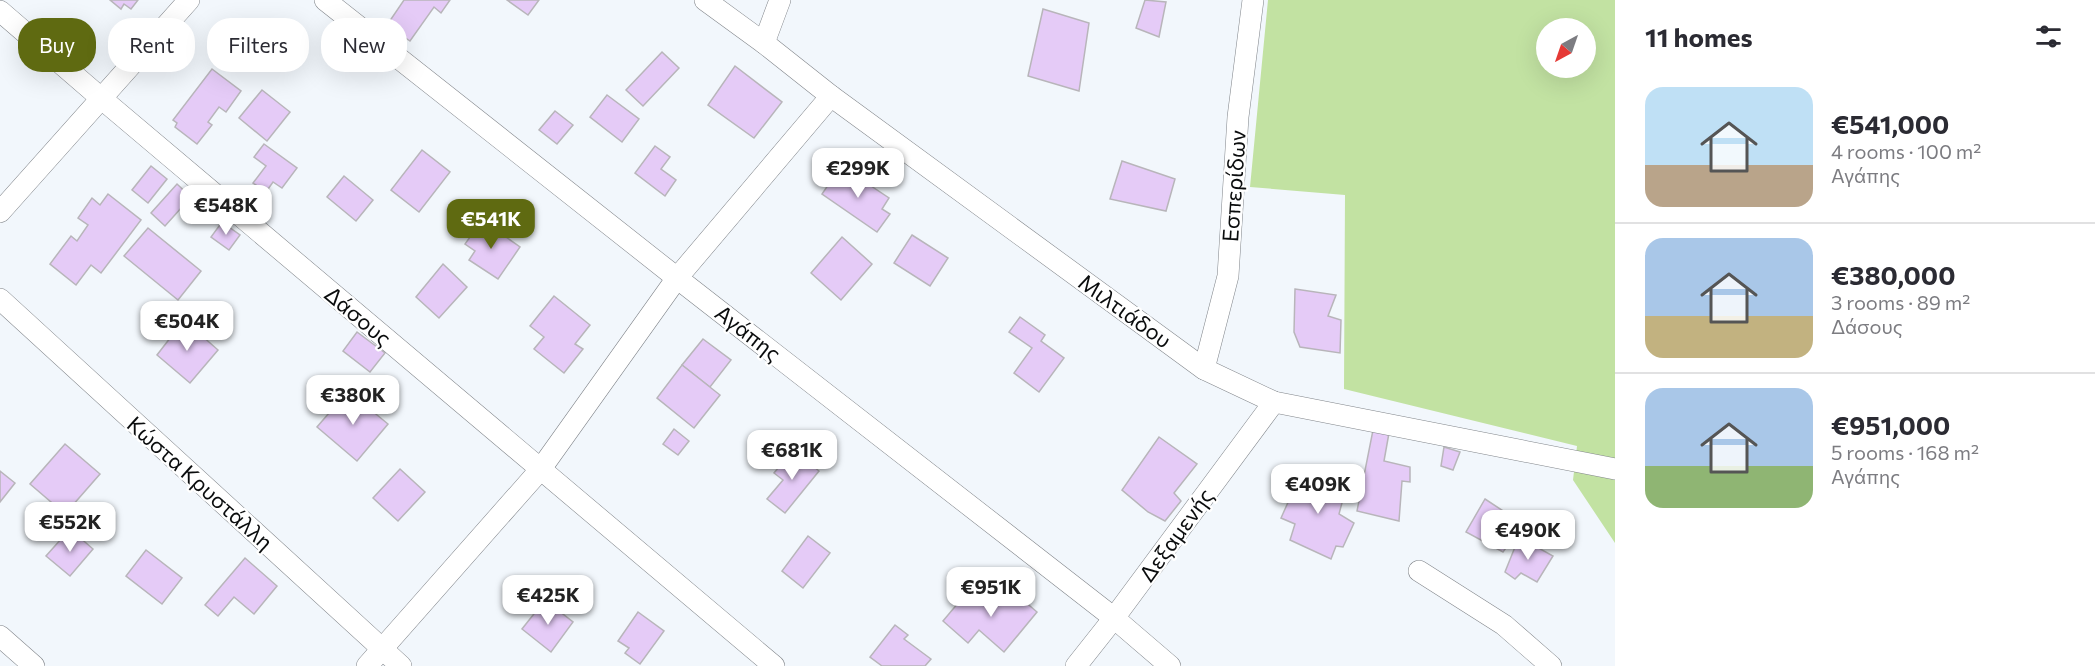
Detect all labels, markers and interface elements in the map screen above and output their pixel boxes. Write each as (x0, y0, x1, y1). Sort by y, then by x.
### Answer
chip: Buy (18, 18, 96, 72)
chip: Rent (108, 18, 195, 72)
chip: Filters (207, 18, 309, 72)
chip: New (321, 18, 407, 72)
north arrow (1536, 18, 1596, 78)
map controls (1536, 18, 1596, 78)
icon: filters (2032, 20, 2065, 53)
text: 11 homes (1645, 21, 1753, 52)
text: €541,000 (1831, 108, 1949, 139)
icon: home (1693, 111, 1765, 183)
street label: Εσπερίδων (1216, 129, 1251, 243)
text: 4 rooms · 100 m² (1831, 139, 1981, 163)
pin: €299K (816, 148, 900, 199)
text: €299K (826, 155, 890, 179)
text: Αγάπης (1831, 163, 1900, 187)
pin: €548K (184, 185, 268, 236)
text: €548K (194, 192, 258, 216)
pin: €541K (449, 199, 533, 250)
text: €541K (461, 206, 521, 230)
text: €380,000 (1831, 259, 1955, 290)
icon: home (1693, 262, 1765, 334)
street label: Μιλτιάδου (1074, 268, 1177, 353)
street label: Δάσους (319, 280, 397, 351)
text: 3 rooms · 89 m² (1831, 290, 1970, 314)
street label: Αγάπης (710, 299, 787, 367)
pin: €504K (145, 301, 229, 352)
text: €504K (154, 308, 220, 332)
text: Δάσους (1831, 314, 1903, 338)
pin: €380K (311, 375, 395, 426)
text: €380K (320, 382, 386, 406)
text: €951,000 (1831, 409, 1950, 440)
street label: Κώστα Κρυστάλλη (122, 410, 279, 555)
icon: home (1693, 412, 1765, 484)
pin: €681K (750, 430, 834, 481)
text: €681K (761, 437, 823, 461)
text: 5 rooms · 168 m² (1831, 440, 1979, 464)
pin: €409K (1276, 464, 1360, 515)
text: Αγάπης (1831, 464, 1900, 488)
text: €409K (1285, 471, 1351, 495)
street label: Δεξαμενής (1133, 483, 1218, 587)
pin: €552K (28, 502, 112, 553)
text: €552K (39, 509, 101, 533)
pin: €490K (1486, 510, 1570, 561)
text: €490K (1495, 517, 1561, 541)
pin: €951K (949, 567, 1033, 618)
text: €951K (960, 574, 1022, 598)
pin: €425K (506, 575, 590, 626)
text: €425K (516, 582, 580, 606)

